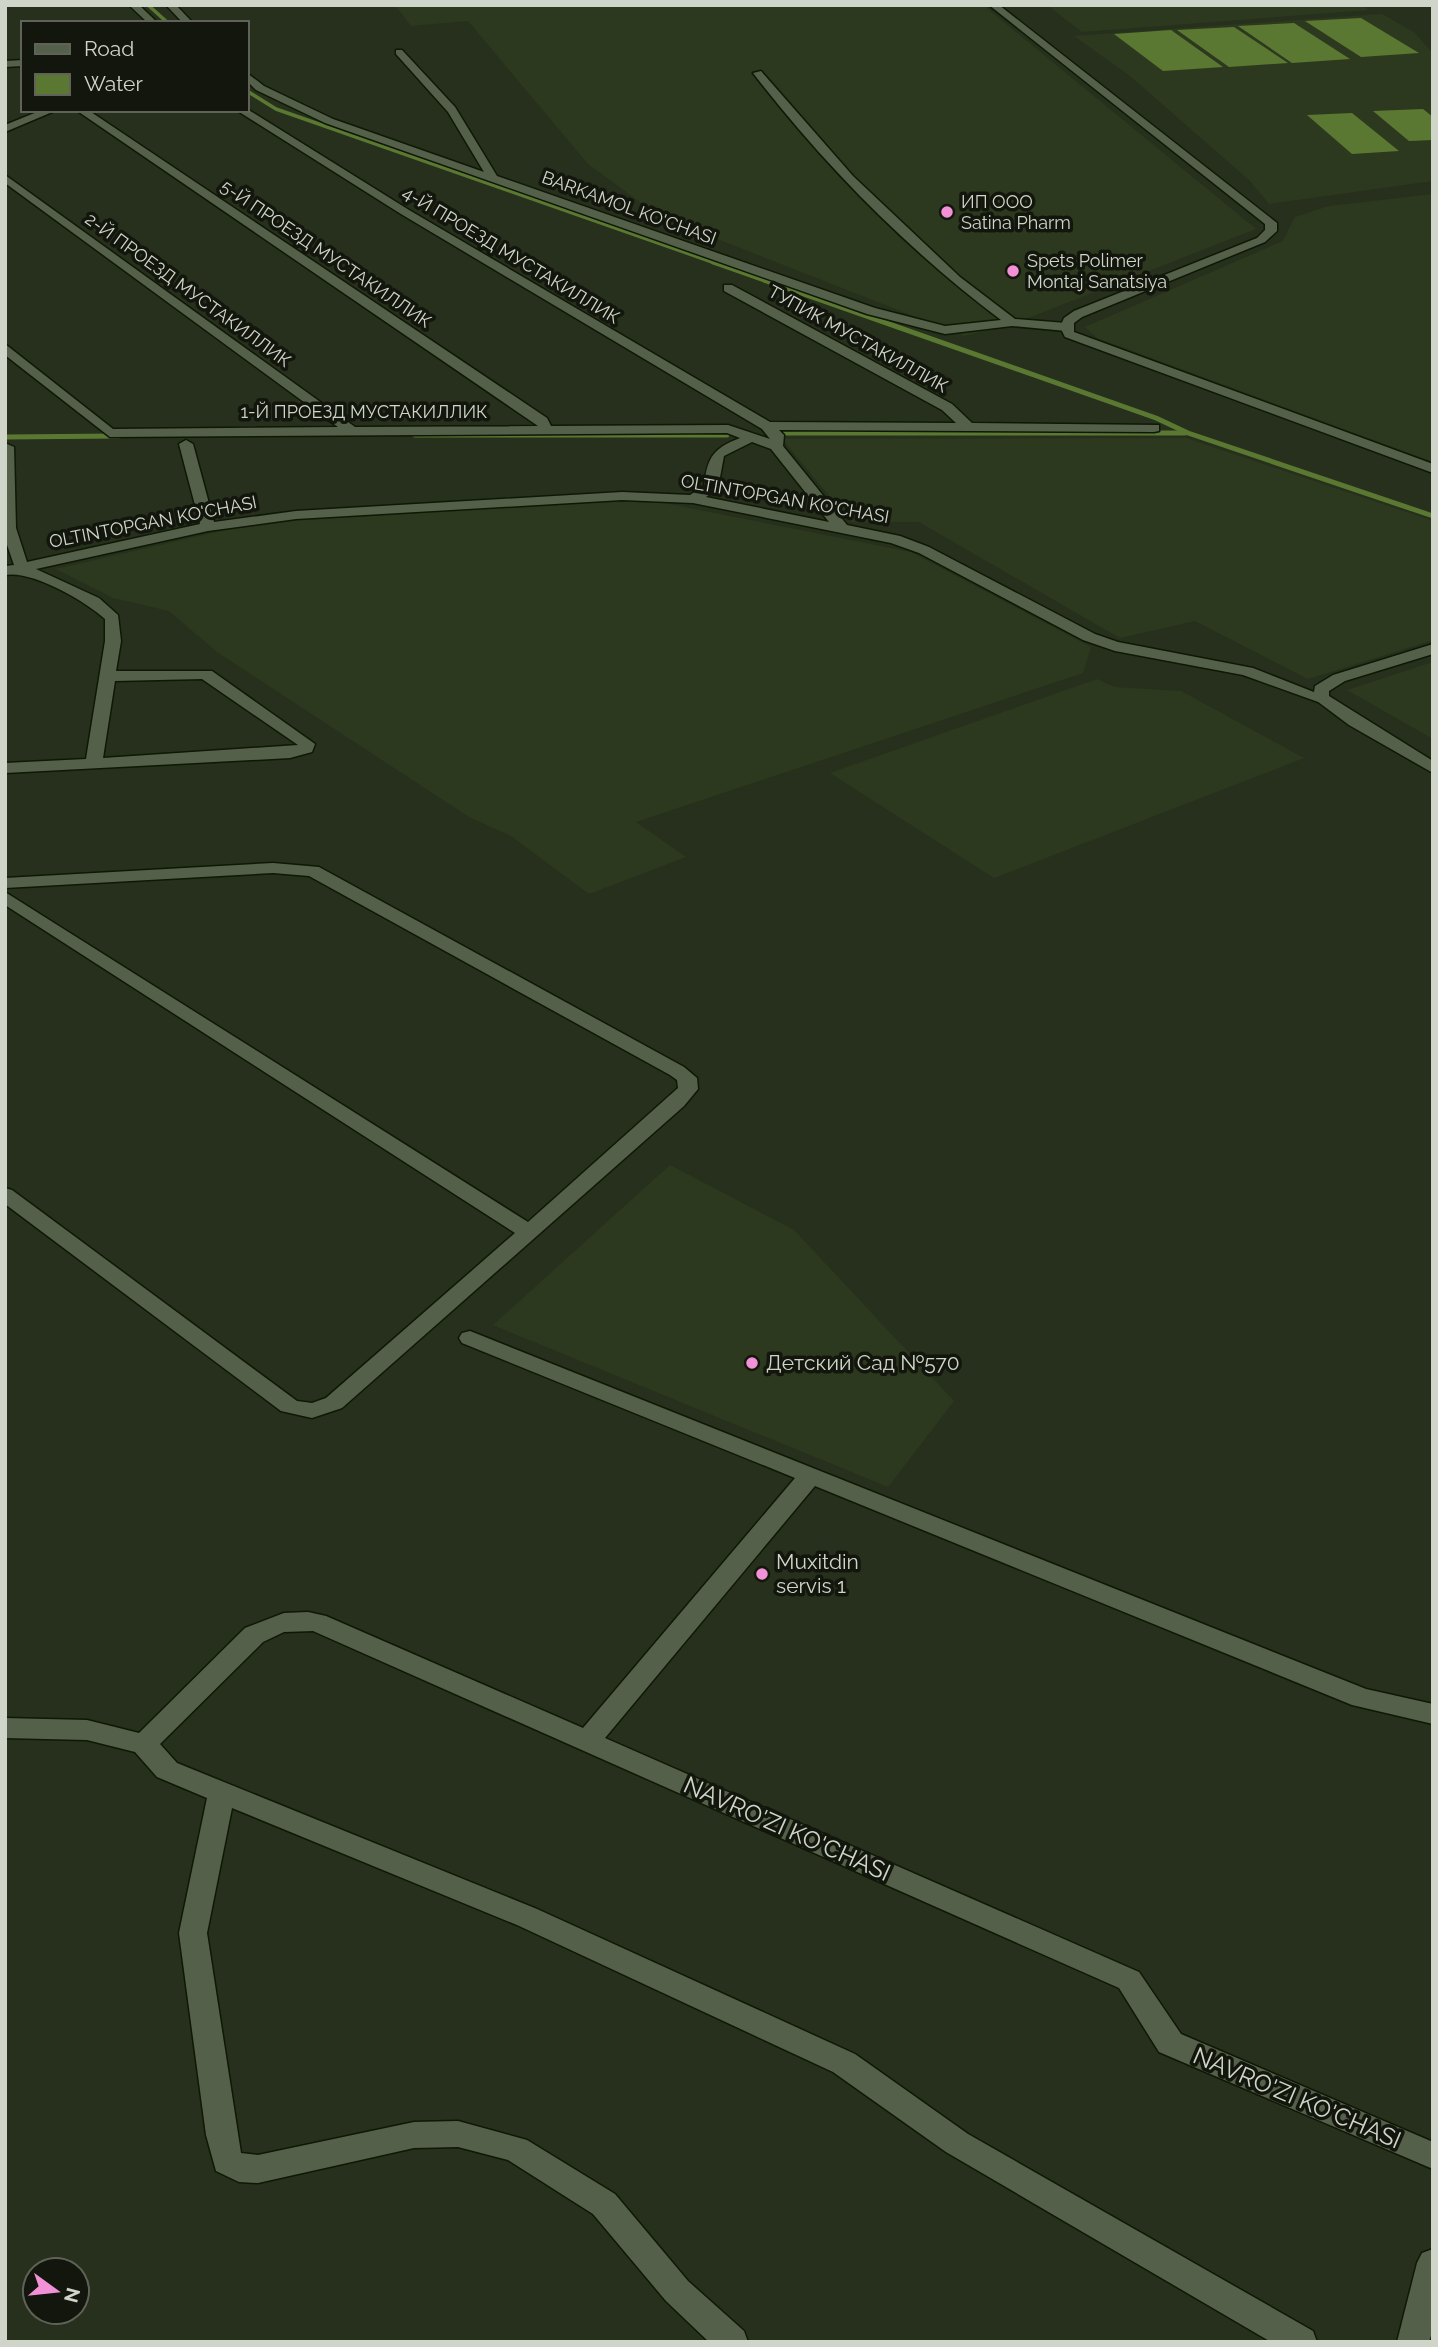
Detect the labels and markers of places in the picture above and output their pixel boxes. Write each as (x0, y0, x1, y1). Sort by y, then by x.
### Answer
place label: ИП ООО Satina Pharm (961, 191, 1071, 233)
marker: ИП ООО Satina Pharm (939, 204, 955, 220)
place label: Spets Polimer Montaj Sanatsiya (1027, 250, 1167, 292)
marker: Spets Polimer Montaj Sanatsiya (1005, 263, 1021, 279)
place label: Детский Сад №570 (766, 1350, 960, 1375)
marker: Детский Сад №570 (744, 1355, 760, 1371)
place label: Muxitdin servis 1 (776, 1549, 859, 1598)
marker: Muxitdin servis 1 (754, 1566, 770, 1582)

